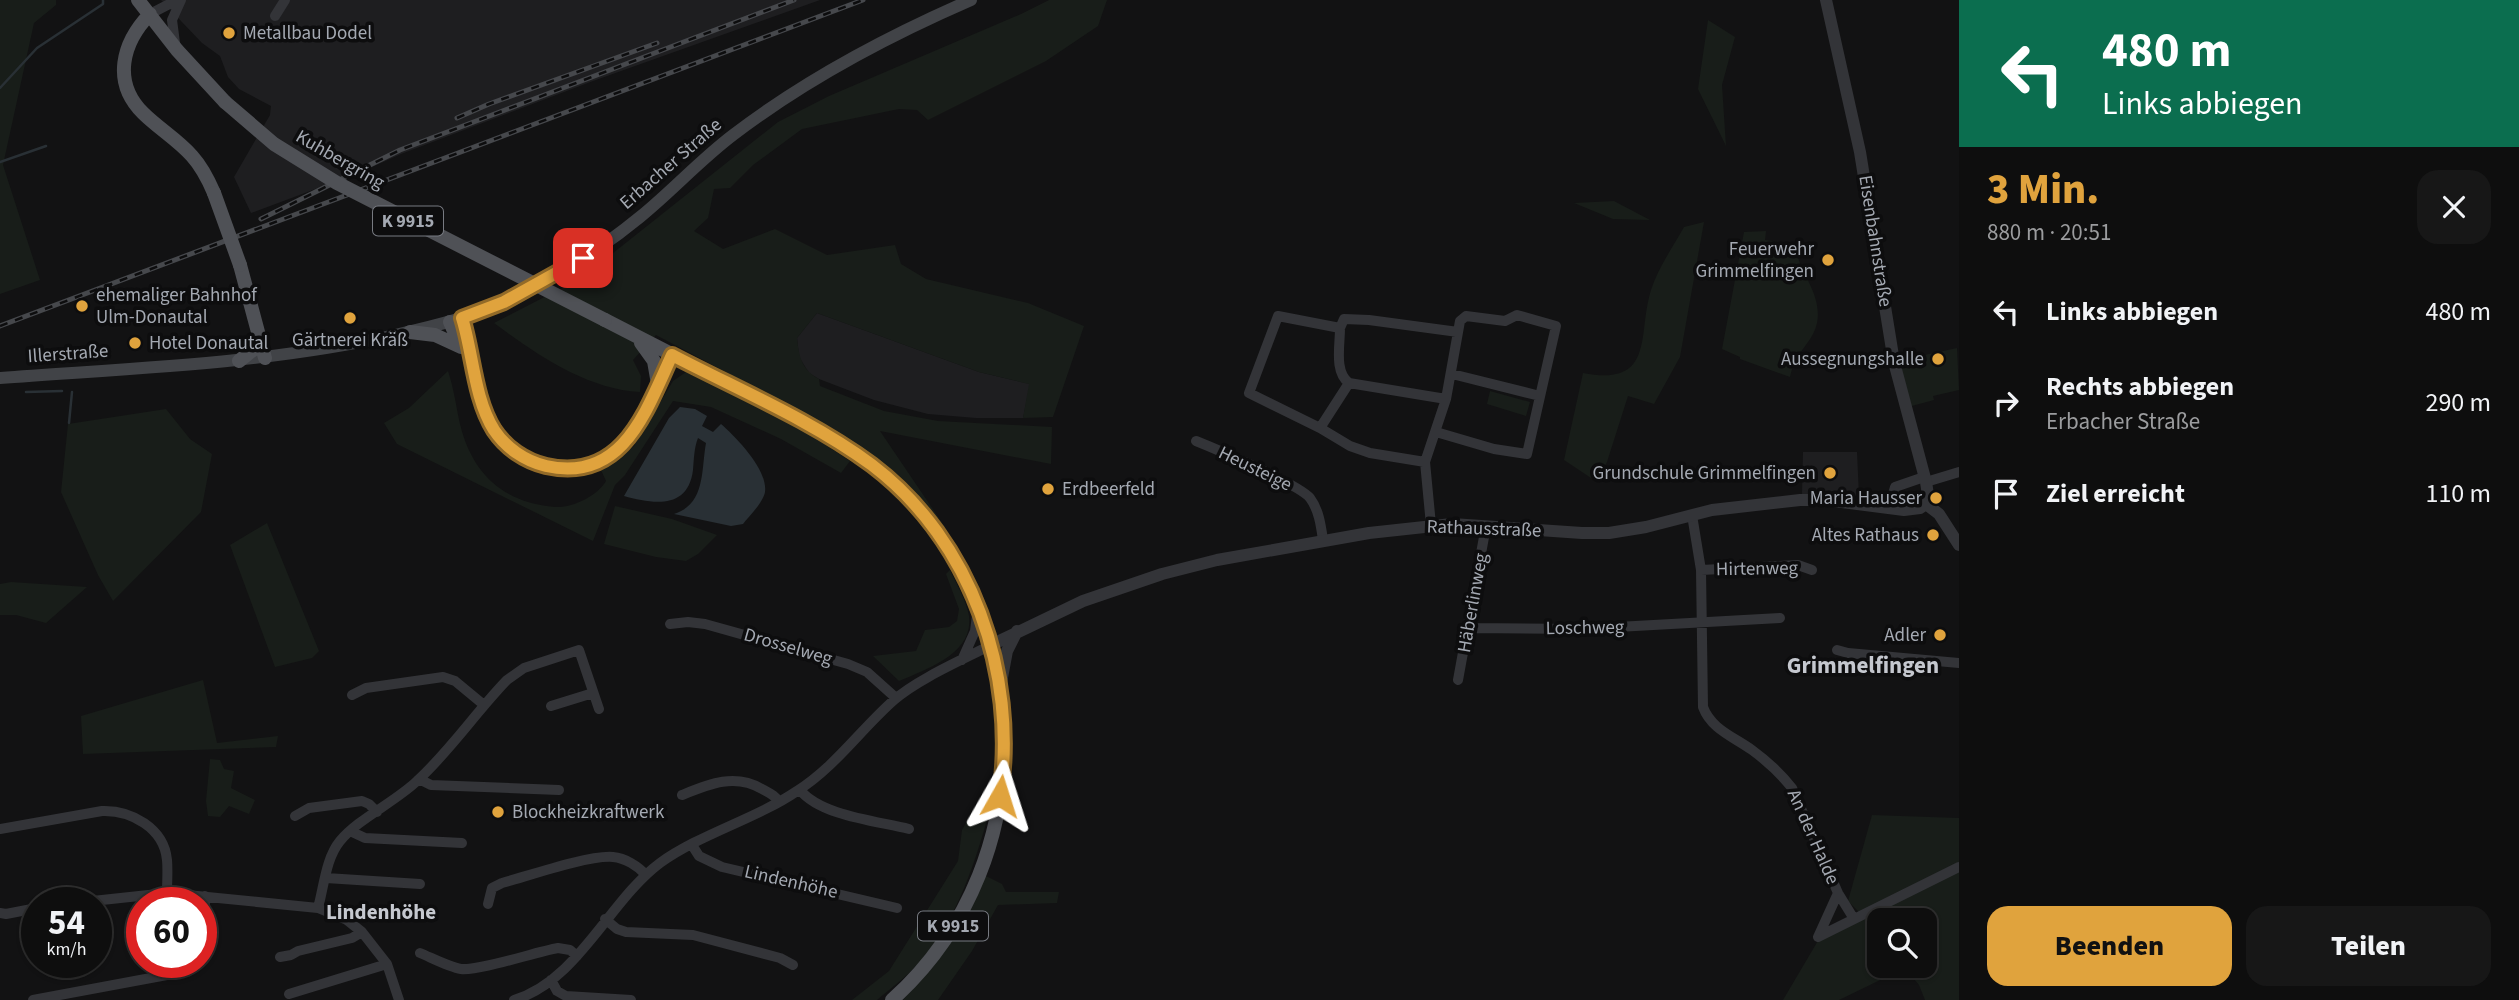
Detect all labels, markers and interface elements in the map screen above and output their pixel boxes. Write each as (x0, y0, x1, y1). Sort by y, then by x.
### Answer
text: 480 m (2102, 16, 2231, 86)
place label: Metallbau Dodel (243, 20, 372, 47)
marker: Metallbau Dodel (221, 25, 237, 41)
icon: left (1987, 28, 2078, 119)
text: Links abbiegen (2102, 81, 2303, 127)
street label: Erbacher Straße (614, 112, 728, 216)
street label: Kuhbergring (291, 124, 390, 197)
text: 3 Min. (1987, 160, 2099, 220)
button: close (2417, 170, 2491, 244)
street label: Eisenbahnstraße (1851, 173, 1899, 309)
road number: K 9915 (373, 206, 443, 236)
text: 880 m · 20:51 (1987, 216, 2111, 249)
pin (553, 228, 613, 288)
place label: Feuerwehr Grimmelfingen (1695, 236, 1814, 285)
icon: arrive (564, 239, 602, 277)
marker: Feuerwehr Grimmelfingen (1820, 252, 1836, 268)
place label: ehemaliger Bahnhof Ulm-Donautal (96, 282, 258, 331)
icon: left (1987, 293, 2025, 331)
text: Links abbiegen (2046, 293, 2218, 330)
text: 480 m (2425, 293, 2491, 330)
marker: ehemaliger Bahnhof Ulm-Donautal (74, 298, 90, 314)
marker: Gärtnerei Kräß (342, 310, 358, 326)
place label: Gärtnerei Kräß (292, 327, 408, 354)
place label: Hotel Donautal (149, 330, 268, 357)
marker: Hotel Donautal (127, 335, 143, 351)
street label: Illerstraße (27, 338, 109, 370)
place label: Aussegnungshalle (1781, 346, 1924, 373)
marker: Aussegnungshalle (1930, 351, 1946, 367)
text: Rechts abbiegen (2046, 368, 2234, 405)
icon: right (1987, 384, 2025, 422)
text: 290 m (2425, 384, 2491, 421)
text: Erbacher Straße (2046, 405, 2200, 438)
street label: Heusteige (1214, 440, 1296, 498)
place label: Grundschule Grimmelfingen (1593, 460, 1816, 487)
marker: Grundschule Grimmelfingen (1822, 465, 1838, 481)
icon: arrive (1987, 475, 2025, 513)
text: Ziel erreicht (2046, 475, 2185, 512)
text: 110 m (2425, 475, 2491, 512)
place label: Erdbeerfeld (1062, 476, 1155, 503)
marker: Erdbeerfeld (1040, 481, 1056, 497)
place label: Maria Hausser (1810, 485, 1922, 512)
marker: Maria Hausser (1928, 490, 1944, 506)
street label: Rathausstraße (1426, 514, 1542, 544)
place label: Altes Rathaus (1812, 522, 1919, 549)
marker: Altes Rathaus (1925, 527, 1941, 543)
street label: Häberlinweg (1451, 551, 1495, 655)
street label: Hirtenweg (1716, 555, 1799, 583)
street label: Loschweg (1545, 614, 1625, 642)
street label: Drosselweg (741, 621, 836, 673)
place label: Adler (1884, 622, 1926, 649)
marker: Adler (1932, 627, 1948, 643)
district label: Grimmelfingen (1787, 649, 1939, 682)
position arrow (963, 759, 1037, 833)
street label: An der Halde (1780, 785, 1846, 889)
place label: Blockheizkraftwerk (512, 799, 665, 826)
marker: Blockheizkraftwerk (490, 804, 506, 820)
street label: Lindenhöhe (742, 858, 840, 906)
speed limit sign: 60 (126, 887, 217, 978)
district label: Lindenhöhe (326, 897, 436, 927)
text: 54 (48, 898, 85, 948)
button: Beenden (1987, 906, 2232, 986)
button: Teilen (2246, 906, 2491, 986)
map controls (1867, 908, 1937, 978)
button: search (1867, 908, 1937, 978)
road number: K 9915 (918, 911, 988, 940)
text: km/h (47, 937, 86, 962)

